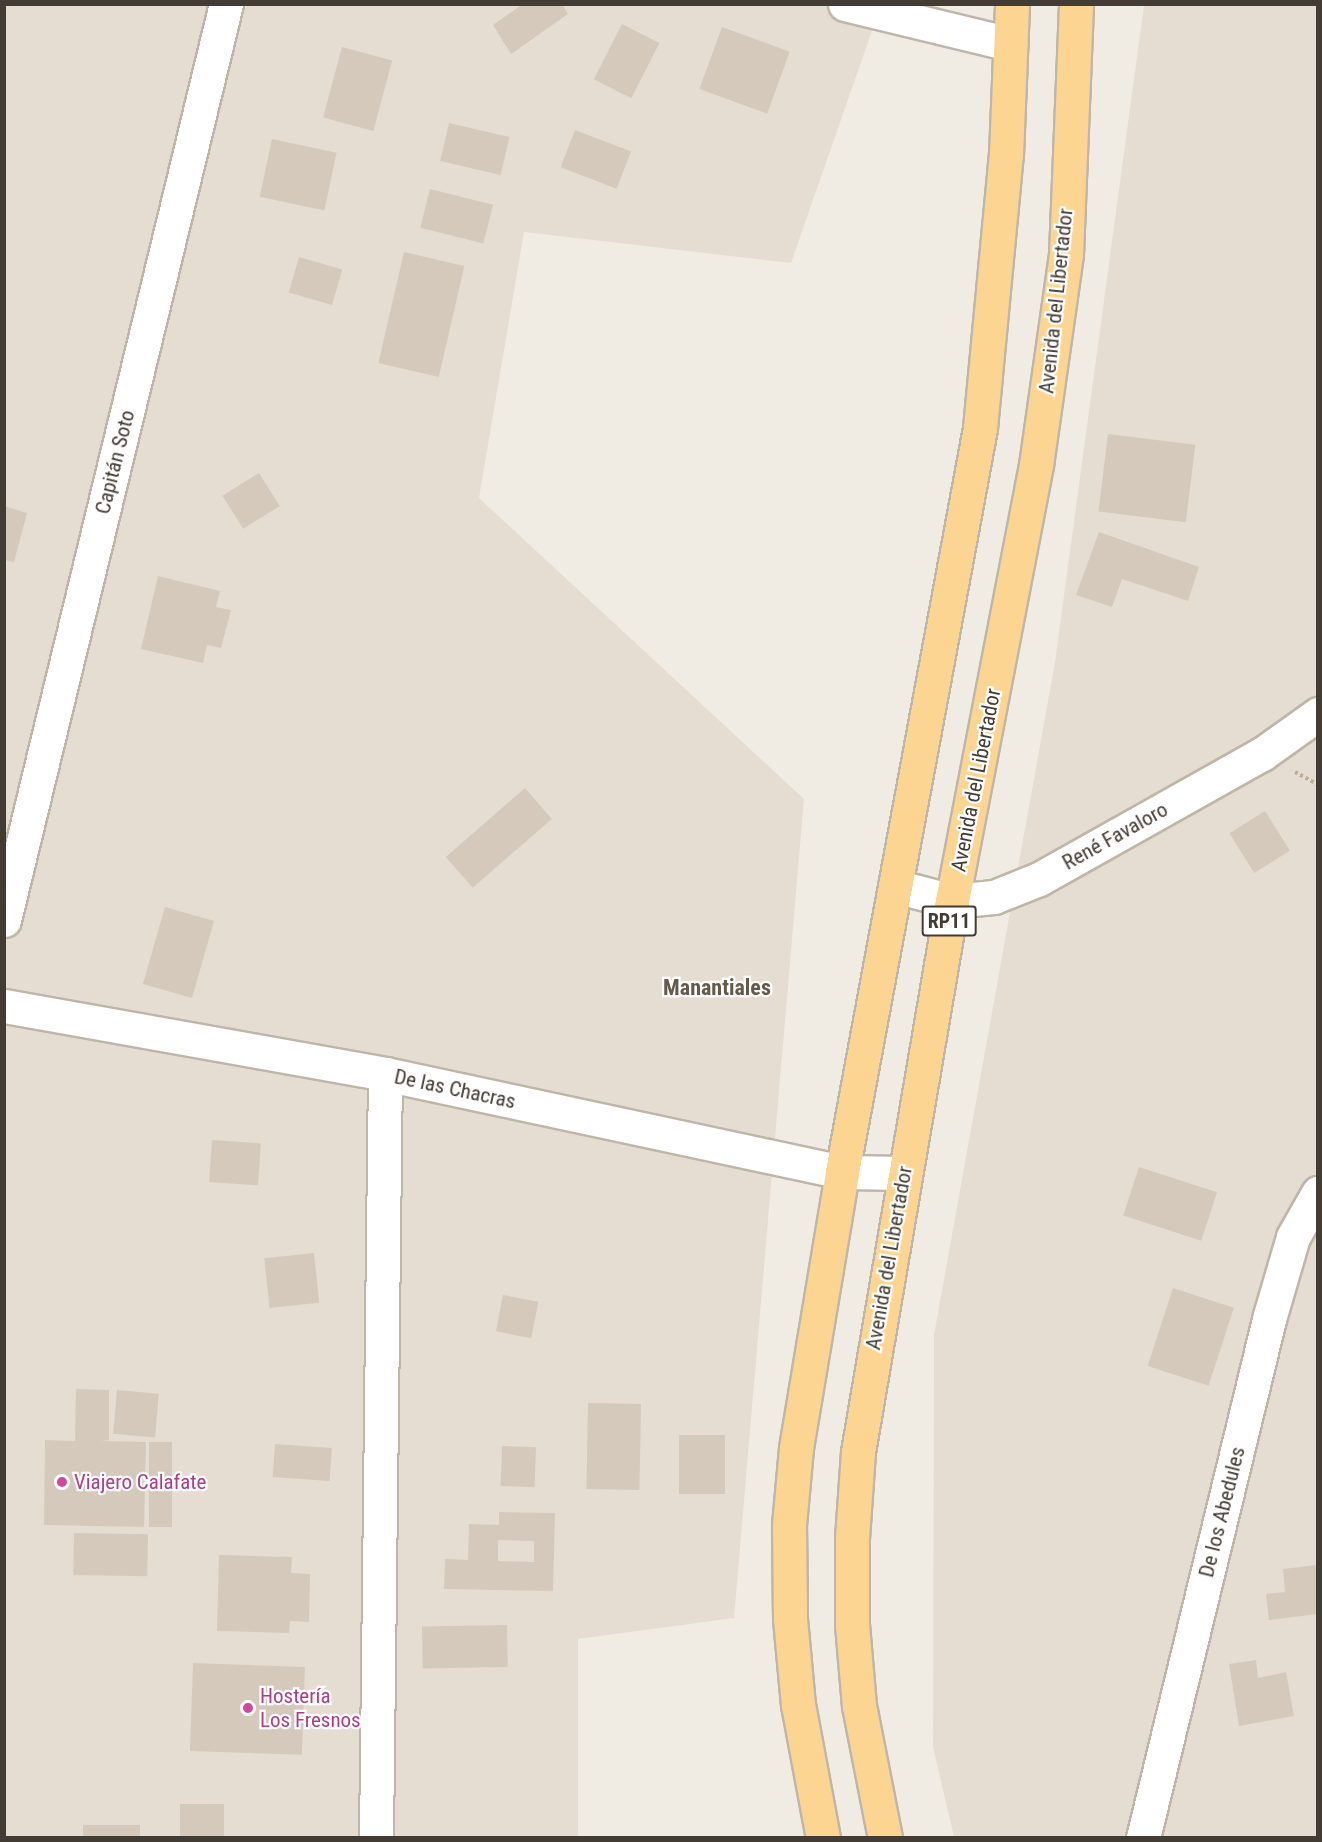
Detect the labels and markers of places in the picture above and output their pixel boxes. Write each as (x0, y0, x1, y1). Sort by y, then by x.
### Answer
place label: Viajero Calafate (74, 1469, 206, 1495)
marker: Viajero Calafate (55, 1475, 69, 1489)
place label: Hostería Los Fresnos (260, 1683, 361, 1733)
marker: Hostería Los Fresnos (241, 1701, 255, 1715)

